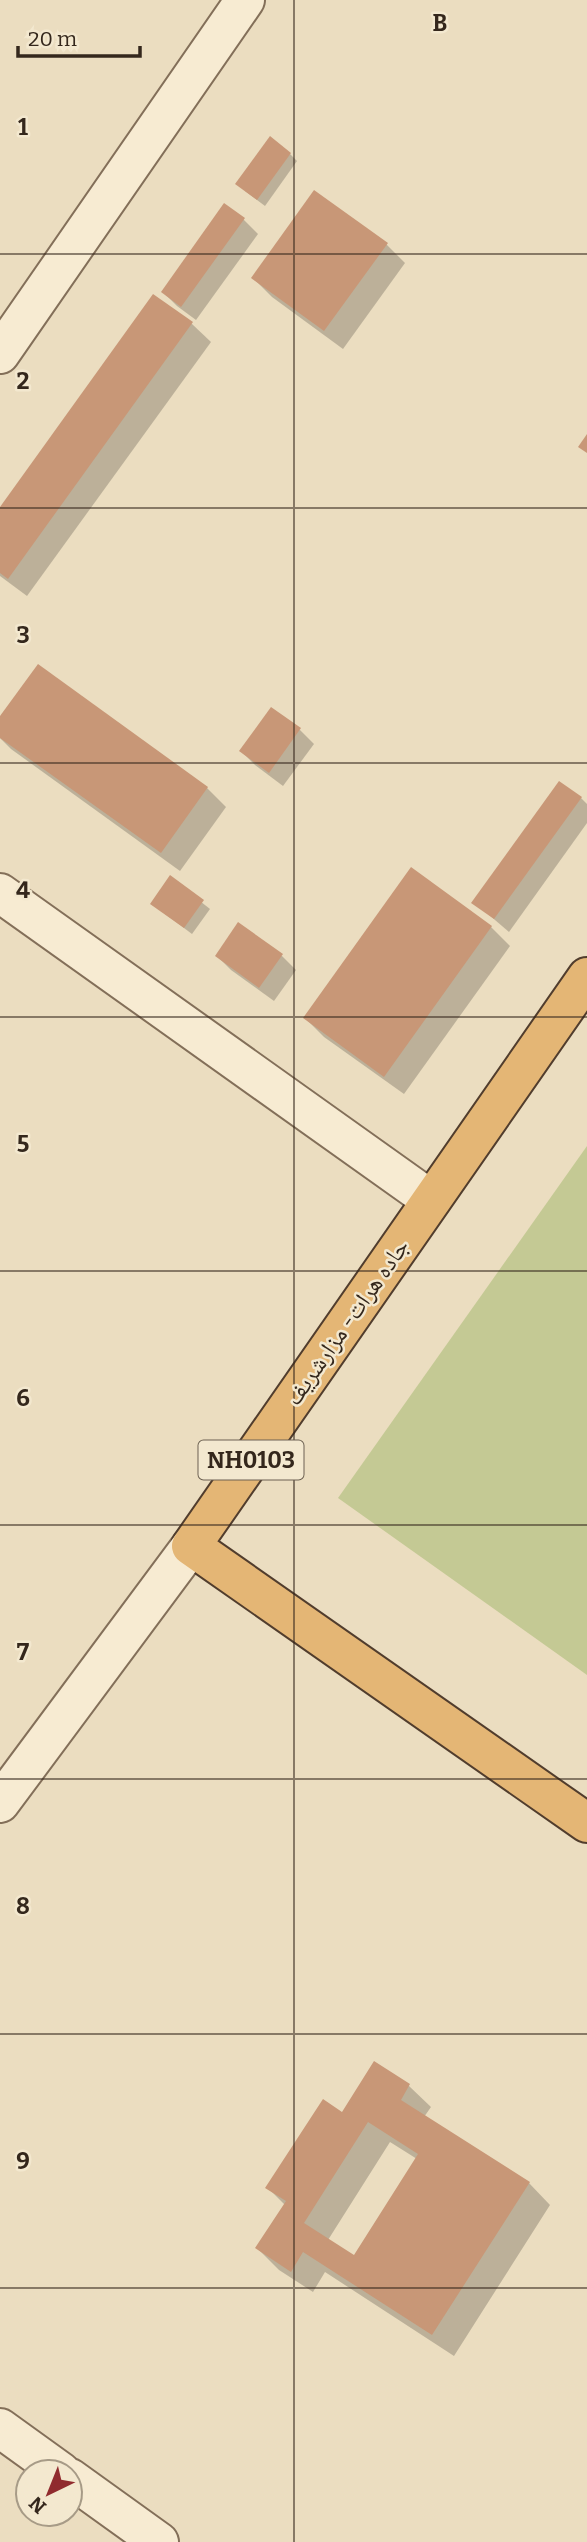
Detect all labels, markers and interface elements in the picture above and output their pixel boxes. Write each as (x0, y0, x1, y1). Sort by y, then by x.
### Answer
text: B (433, 9, 447, 37)
scale bar (18, 14, 140, 58)
text: 20 m (28, 26, 77, 52)
text: 1 (18, 113, 28, 141)
text: 2 (17, 367, 30, 395)
text: 3 (16, 621, 30, 649)
text: 4 (16, 876, 30, 904)
text: 5 (17, 1130, 29, 1158)
street label: جاده هرات- مزارشریف (279, 1233, 415, 1411)
text: 6 (16, 1384, 30, 1412)
road number: NH0103 (198, 1441, 304, 1480)
text: 7 (17, 1638, 30, 1666)
text: 8 (16, 1892, 30, 1920)
text: 9 (16, 2147, 30, 2175)
north arrow (14, 2458, 84, 2528)
text: N (24, 2491, 51, 2518)

